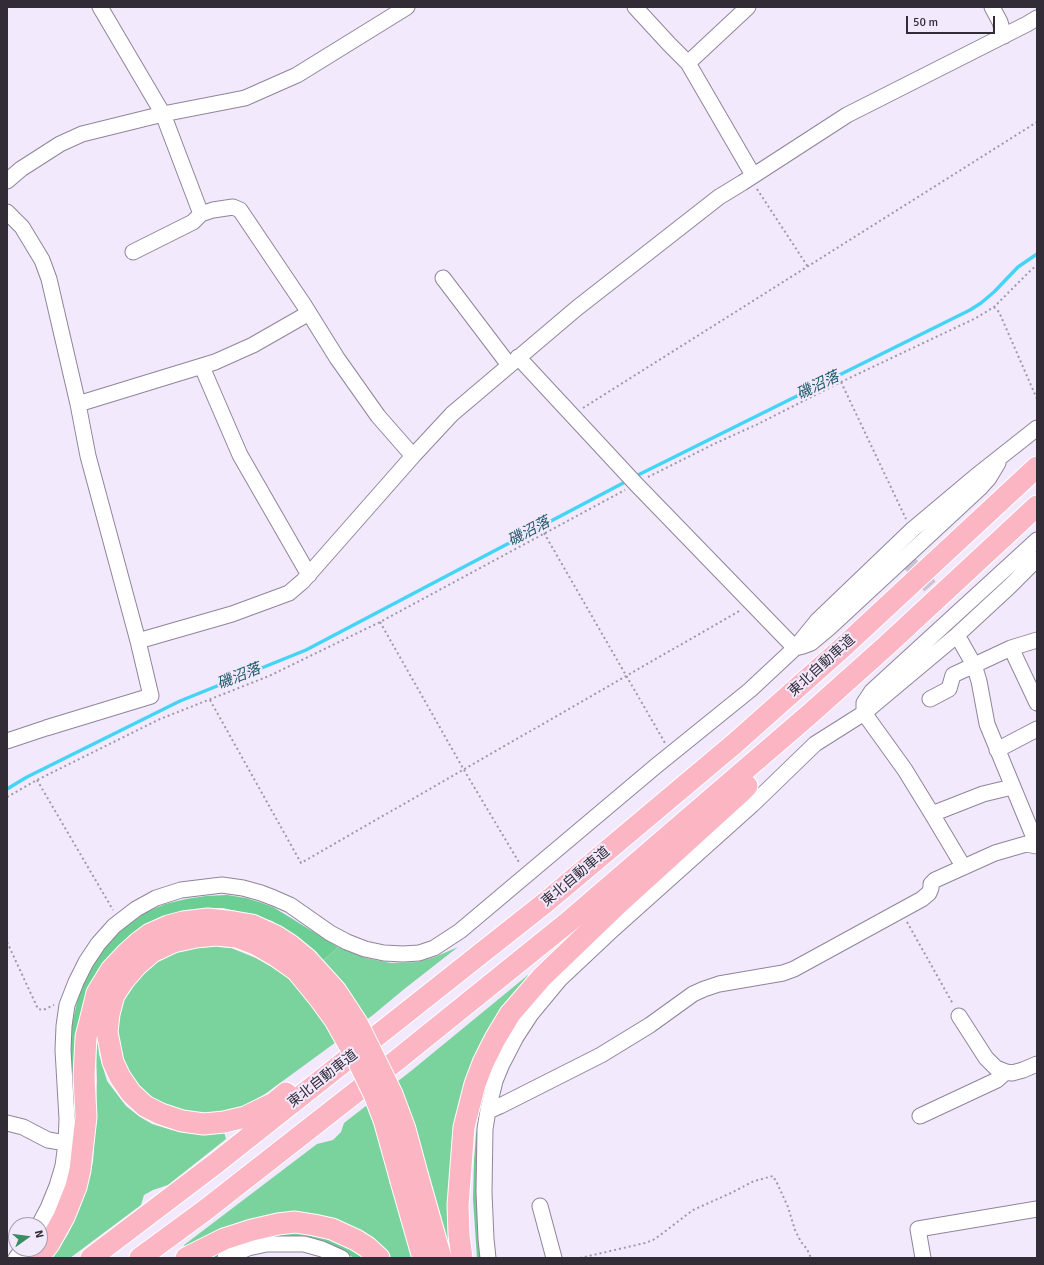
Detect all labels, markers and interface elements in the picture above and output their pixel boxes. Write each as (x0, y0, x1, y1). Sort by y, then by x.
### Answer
scale bar (908, 8, 997, 34)
text: 50 m (913, 15, 938, 30)
water label: 磯沼落 (794, 368, 842, 404)
water label: 磯沼落 (505, 513, 553, 551)
street label: 東北自動車道 (785, 632, 859, 700)
water label: 磯沼落 (215, 660, 263, 694)
street label: 東北自動車道 (538, 844, 614, 910)
street label: 東北自動車道 (285, 1047, 361, 1111)
north arrow (8, 1217, 48, 1257)
text: N (32, 1229, 46, 1240)

